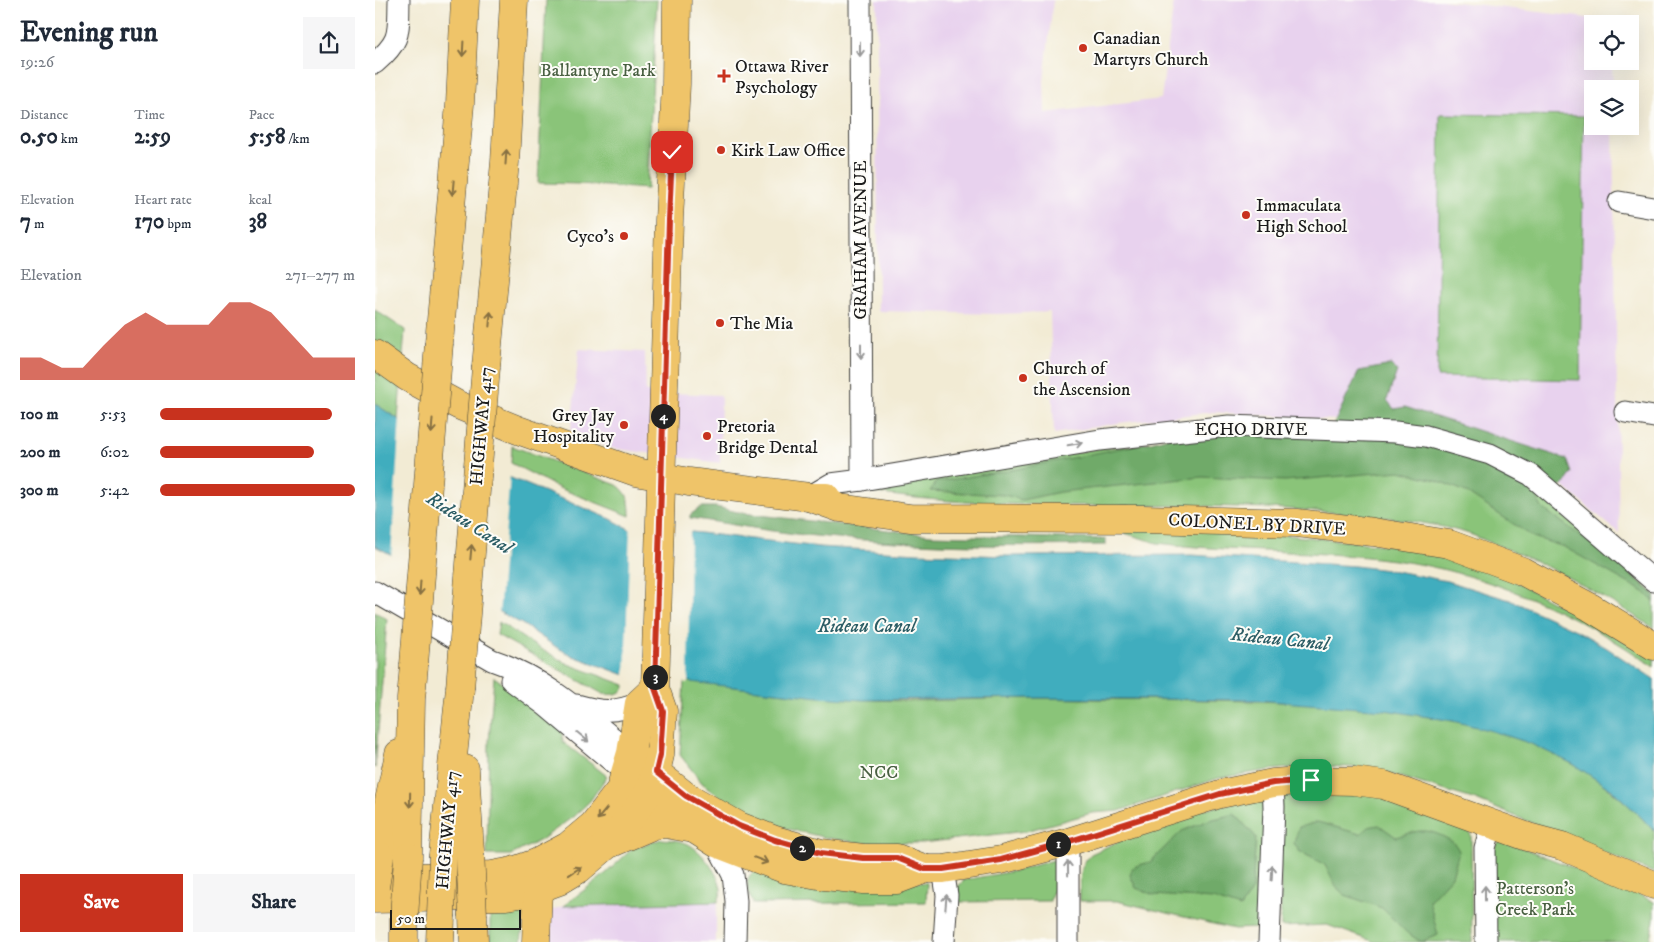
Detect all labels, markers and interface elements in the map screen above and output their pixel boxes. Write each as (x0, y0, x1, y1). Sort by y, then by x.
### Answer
text: Evening run (20, 15, 158, 50)
map controls (1584, 15, 1639, 135)
button: locate (1584, 15, 1639, 70)
button: share (303, 17, 355, 69)
place label: Canadian Martyrs Church (1093, 28, 1209, 71)
one-way arrow (458, 40, 467, 56)
one-way arrow (855, 40, 865, 56)
marker: Canadian Martyrs Church (1077, 42, 1089, 54)
text: 19:26 (20, 52, 54, 72)
place label: Ottawa River Psychology (735, 56, 829, 99)
park label: Ballantyne Park (540, 60, 656, 82)
marker: Ottawa River Psychology (717, 69, 731, 83)
button: layers (1584, 80, 1639, 135)
text: Distance (20, 106, 68, 124)
text: Time (134, 106, 165, 124)
text: Pace (249, 106, 275, 124)
text: 0.50 (20, 124, 58, 150)
text: 2:59 (134, 124, 171, 150)
text: 5:58 (249, 124, 285, 150)
text: km (58, 130, 78, 148)
text: /km (285, 130, 310, 148)
pin (651, 131, 693, 173)
icon: check (658, 138, 686, 166)
place label: Kirk Law Office (731, 140, 846, 162)
marker: Kirk Law Office (715, 144, 727, 156)
one-way arrow (501, 149, 510, 165)
street label: GRAHAM AVENUE (850, 160, 872, 320)
one-way arrow (448, 179, 457, 195)
text: Elevation (20, 191, 74, 209)
text: Heart rate (134, 191, 192, 209)
text: kcal (249, 191, 272, 209)
place label: Immaculata High School (1256, 195, 1348, 238)
text: 7 (20, 209, 31, 235)
text: 170 (134, 209, 164, 235)
text: 38 (249, 209, 267, 235)
marker: Immaculata High School (1240, 209, 1252, 221)
text: m (31, 215, 45, 233)
text: bpm (164, 215, 192, 233)
place label: Cyco’s (567, 226, 614, 248)
marker: Cyco’s (618, 230, 630, 242)
text: Elevation (20, 265, 82, 285)
text: 271–277 m (285, 265, 355, 285)
one-way arrow (486, 311, 495, 327)
place label: The Mia (730, 313, 793, 335)
marker: The Mia (714, 317, 726, 329)
one-way arrow (856, 342, 866, 359)
place label: Church of the Ascension (1033, 358, 1131, 401)
street label: HIGHWAY 417 (466, 366, 498, 486)
marker: Church of the Ascension (1017, 372, 1029, 384)
text: 100 m (20, 404, 59, 424)
text: 5:53 (100, 404, 126, 424)
pin: 4 (651, 404, 675, 428)
place label: Grey Jay Hospitality (533, 405, 614, 448)
text: 4 (659, 407, 668, 425)
place label: Pretoria Bridge Dental (717, 416, 818, 459)
one-way arrow (428, 418, 437, 434)
marker: Grey Jay Hospitality (618, 419, 630, 431)
street label: ECHO DRIVE (1195, 419, 1308, 441)
marker: Pretoria Bridge Dental (701, 430, 713, 442)
one-way arrow (1067, 439, 1083, 449)
text: 200 m (20, 442, 61, 462)
text: 6:02 (100, 442, 129, 462)
text: 300 m (20, 480, 59, 500)
text: 5:42 (100, 480, 129, 500)
water label: Rideau Canal (421, 486, 518, 561)
street label: COLONEL BY DRIVE (1168, 509, 1346, 541)
one-way arrow (466, 544, 476, 560)
one-way arrow (415, 580, 424, 596)
water label: Rideau Canal (817, 615, 918, 638)
water label: Rideau Canal (1229, 623, 1332, 656)
pin: 3 (643, 664, 667, 690)
text: 3 (653, 668, 658, 686)
one-way arrow (576, 731, 589, 742)
pin (1290, 759, 1332, 801)
park label: NCC (860, 762, 898, 784)
icon: arrive (1297, 766, 1325, 794)
street label: HIGHWAY 417 (432, 770, 464, 890)
one-way arrow (405, 792, 414, 808)
one-way arrow (596, 808, 607, 821)
pin: 1 (1045, 832, 1071, 856)
text: 1 (1056, 835, 1061, 853)
pin: 2 (789, 836, 815, 860)
text: 2 (799, 839, 806, 857)
one-way arrow (753, 856, 768, 865)
one-way arrow (1063, 860, 1073, 876)
one-way arrow (1267, 865, 1276, 881)
one-way arrow (567, 866, 581, 876)
button: Save (20, 874, 183, 932)
button: Share (193, 874, 355, 932)
park label: Patterson's Creek Park (1495, 878, 1575, 921)
one-way arrow (1480, 886, 1490, 902)
one-way arrow (941, 894, 951, 910)
scale bar (390, 907, 521, 930)
text: 50 m (397, 910, 425, 928)

